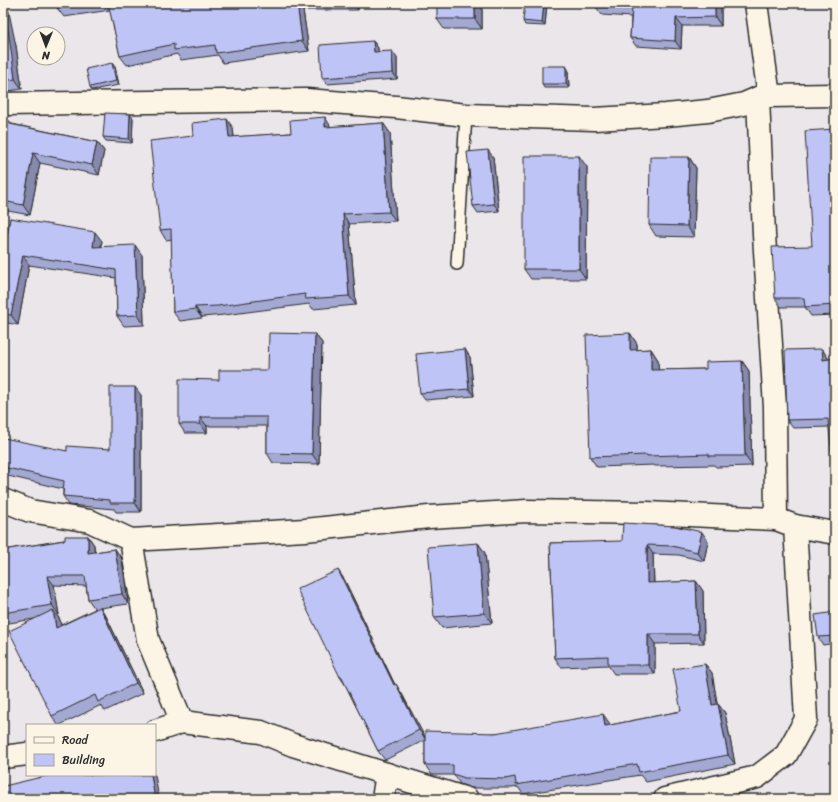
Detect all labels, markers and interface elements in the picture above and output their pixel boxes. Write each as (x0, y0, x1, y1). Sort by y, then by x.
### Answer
north arrow (26, 26, 66, 66)
text: N (41, 46, 51, 65)
legend (26, 724, 156, 776)
text: Road (62, 729, 89, 751)
text: Building (62, 749, 105, 771)

